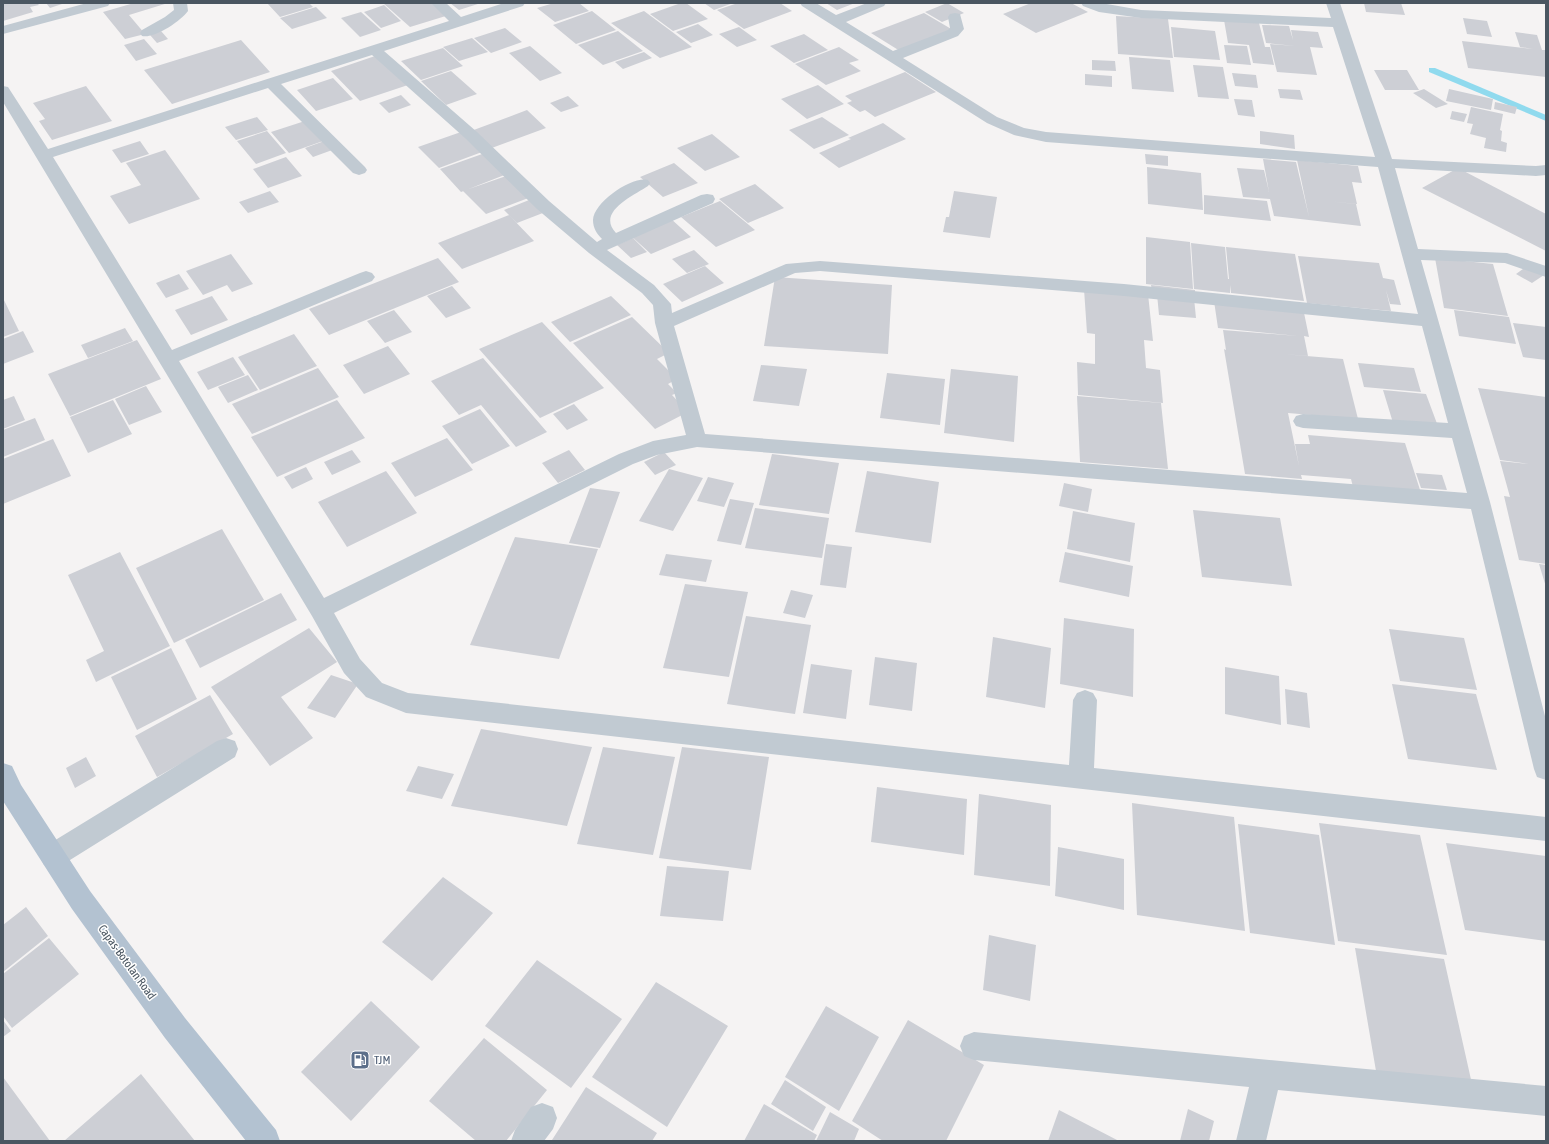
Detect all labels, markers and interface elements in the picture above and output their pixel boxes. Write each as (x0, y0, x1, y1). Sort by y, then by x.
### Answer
street label: Capas-Botolan Road (95, 922, 159, 1002)
fuel station icon: TJM (349, 1049, 371, 1071)
place label: TJM (374, 1053, 390, 1067)

